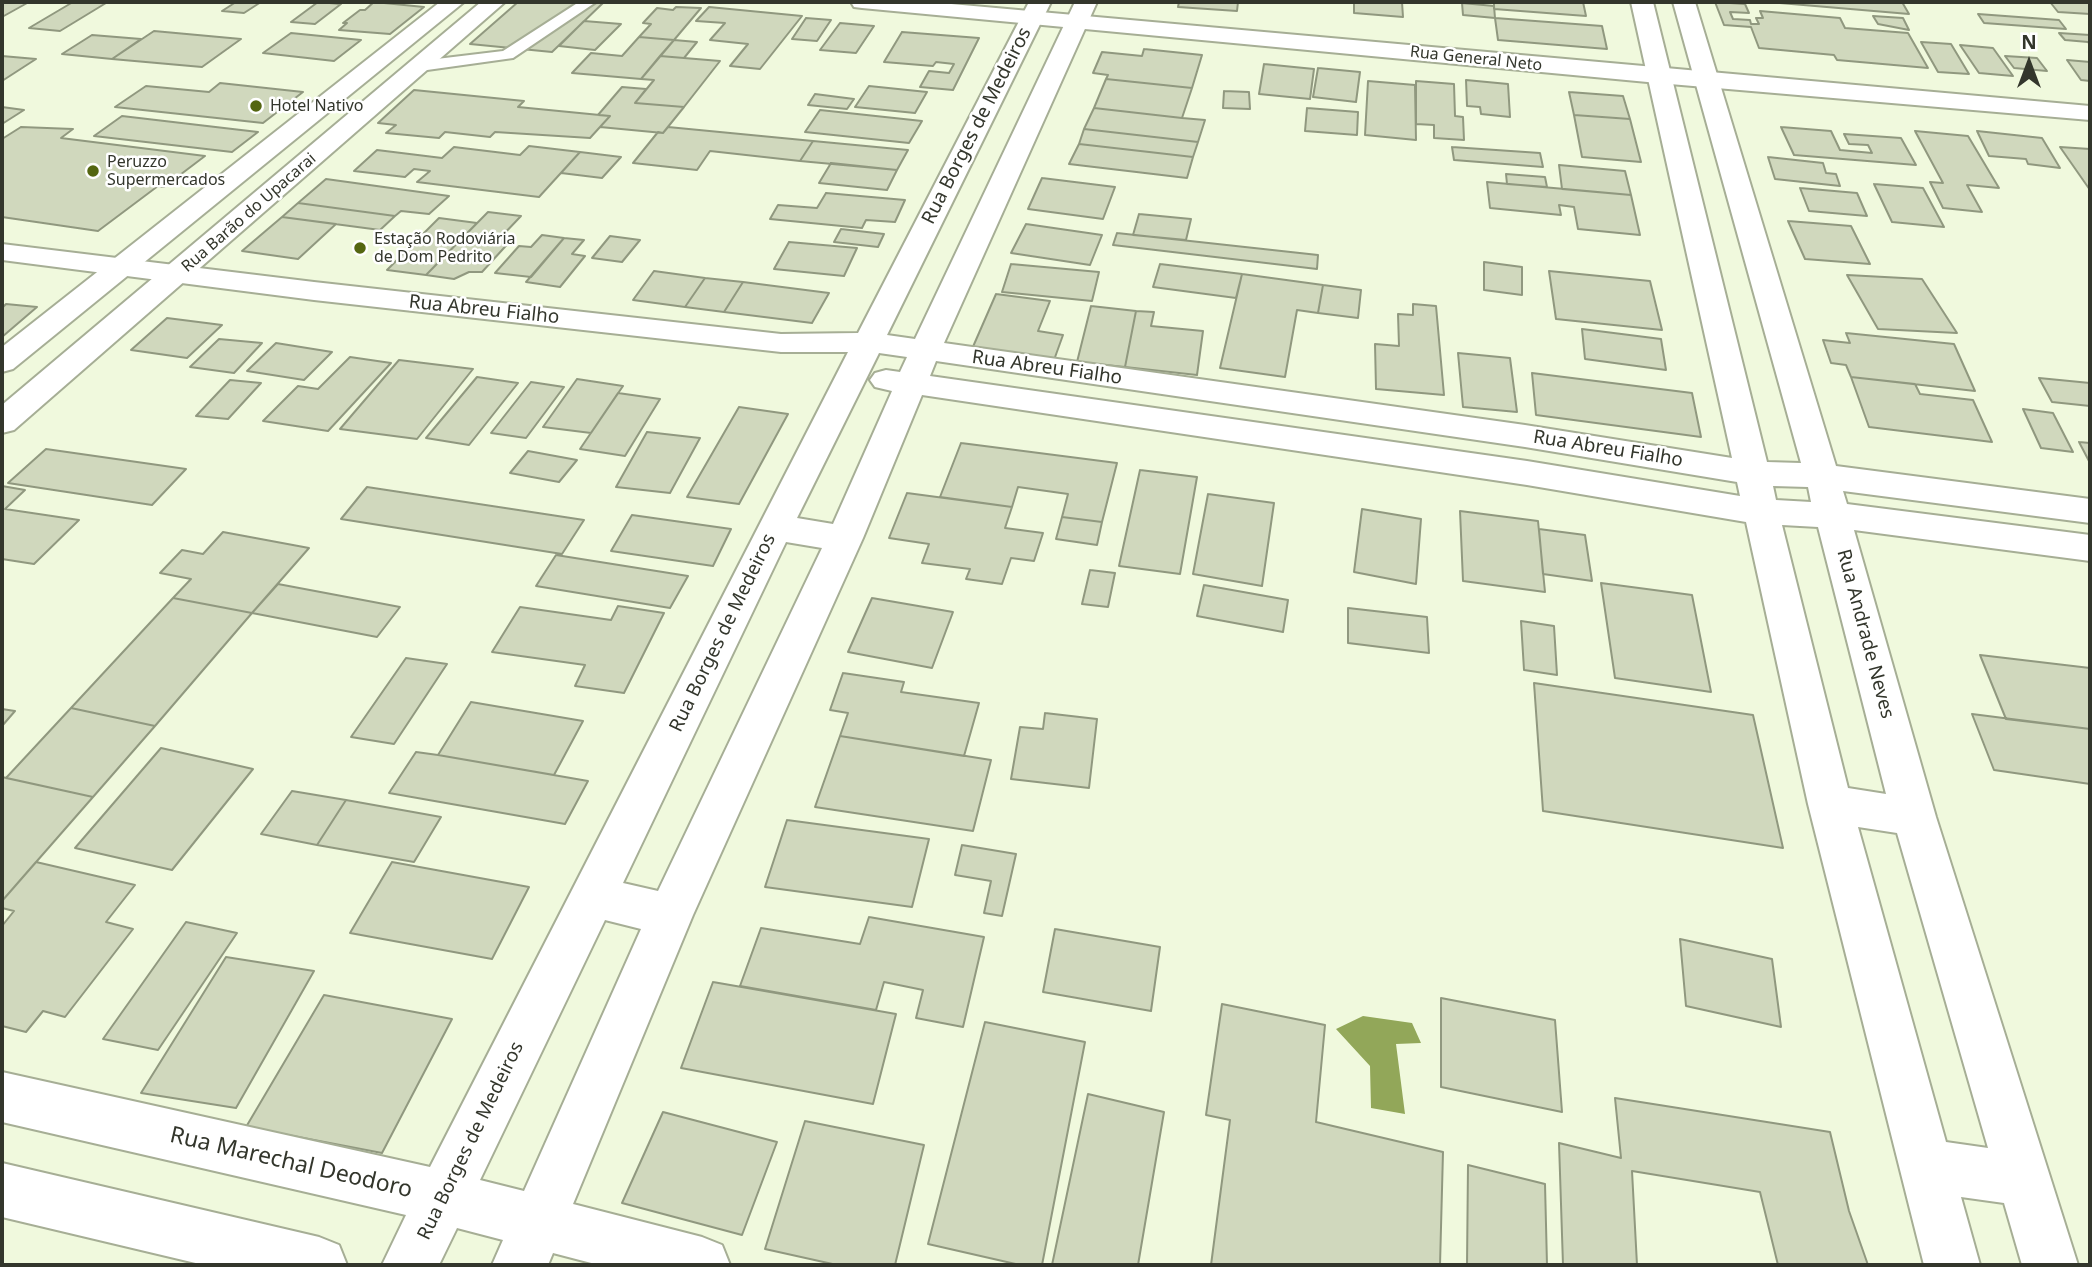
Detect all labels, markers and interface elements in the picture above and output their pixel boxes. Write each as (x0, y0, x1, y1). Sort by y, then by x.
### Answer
street label: Rua Borges de Medeiros (917, 24, 1037, 228)
north arrow (1994, 28, 2064, 98)
text: N (2021, 29, 2037, 55)
street label: Rua General Neto (1409, 43, 1543, 75)
place label: Hotel Nativo (270, 96, 363, 116)
marker: Hotel Nativo (248, 98, 264, 114)
street label: Rua Barão do Upacarai (178, 149, 320, 277)
place label: Peruzzo Supermercados (107, 152, 225, 190)
marker: Peruzzo Supermercados (85, 163, 101, 179)
place label: Estação Rodoviária de Dom Pedrito (374, 229, 516, 267)
marker: Estação Rodoviária de Dom Pedrito (352, 240, 368, 256)
street label: Rua Abreu Fialho (408, 291, 560, 329)
street label: Rua Abreu Fialho (970, 346, 1124, 390)
street label: Rua Abreu Fialho (1531, 426, 1685, 472)
street label: Rua Borges de Medeiros (665, 530, 781, 736)
street label: Rua Andrade Neves (1831, 547, 1899, 721)
street label: Rua Borges de Medeiros (413, 1038, 529, 1244)
street label: Rua Marechal Deodoro (167, 1122, 415, 1204)

